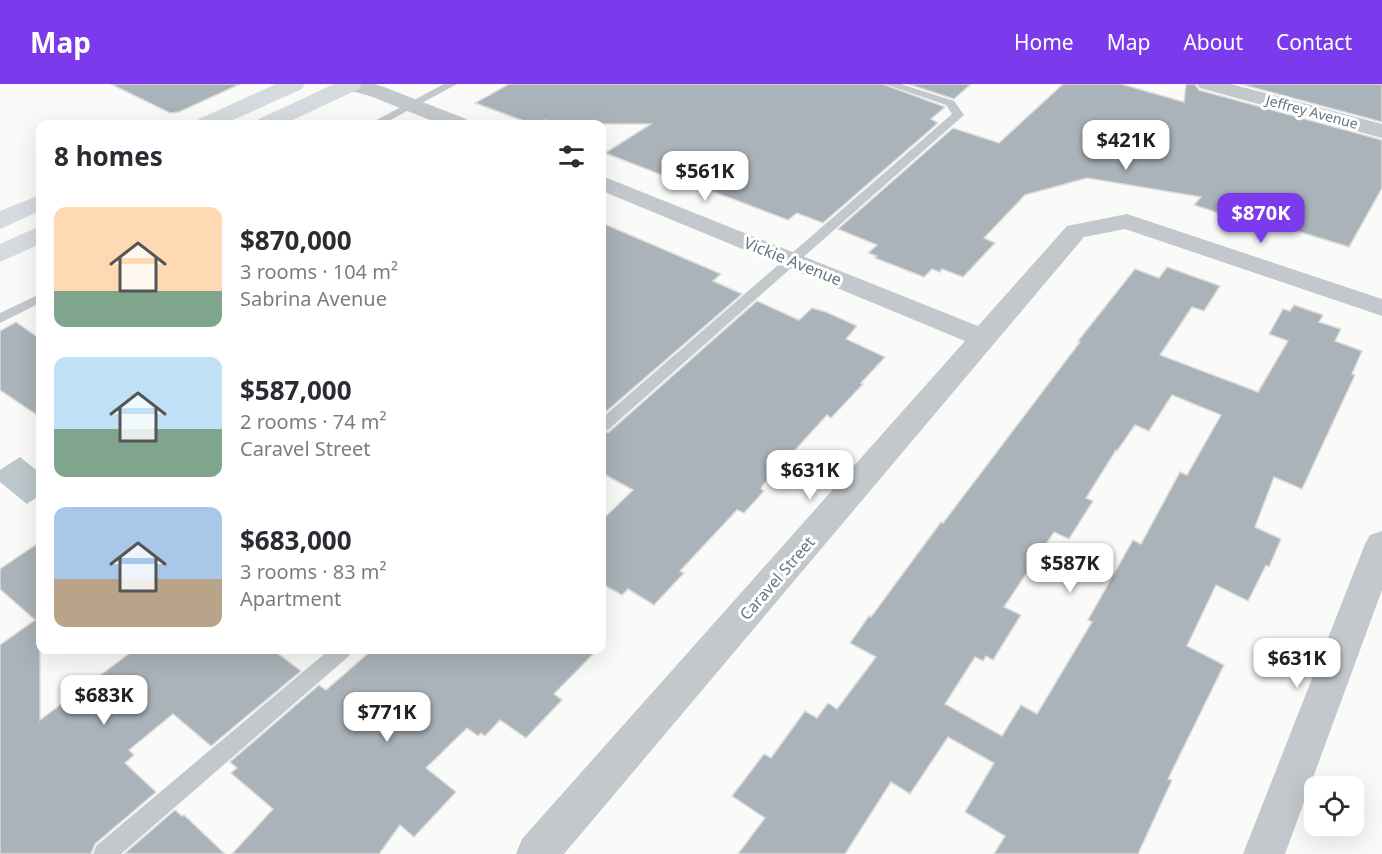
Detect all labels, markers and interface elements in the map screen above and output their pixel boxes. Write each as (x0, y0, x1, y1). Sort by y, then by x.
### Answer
text: Map (30, 23, 91, 61)
text: Home (1014, 28, 1074, 56)
text: Map (1107, 28, 1150, 56)
text: About (1183, 28, 1243, 56)
text: Contact (1276, 28, 1352, 56)
street label: Jeffrey Avenue (1262, 90, 1360, 133)
pin: $421K (1084, 120, 1168, 171)
text: $421K (1096, 126, 1156, 153)
text: 8 homes (54, 138, 163, 174)
icon: filters (555, 140, 588, 173)
pin: $561K (663, 151, 747, 202)
text: $561K (675, 157, 735, 184)
pin: $870K (1219, 193, 1303, 244)
text: $870K (1231, 199, 1291, 226)
text: $870,000 (240, 222, 352, 258)
icon: home (102, 231, 174, 303)
street label: Vickie Avenue (741, 231, 845, 291)
text: 3 rooms · 104 m² (240, 258, 398, 285)
text: Sabrina Avenue (240, 285, 387, 312)
text: $587,000 (240, 372, 352, 408)
icon: home (102, 381, 174, 453)
text: 2 rooms · 74 m² (240, 408, 387, 435)
text: Caravel Street (240, 435, 371, 462)
pin: $631K (768, 450, 852, 501)
text: $631K (780, 456, 840, 483)
text: $683,000 (240, 522, 352, 558)
icon: home (102, 531, 174, 603)
street label: Caravel Street (734, 531, 820, 625)
pin: $587K (1028, 543, 1112, 594)
text: $587K (1040, 549, 1100, 576)
text: 3 rooms · 83 m² (240, 558, 387, 585)
text: Apartment (240, 585, 341, 612)
pin: $631K (1255, 638, 1339, 689)
text: $631K (1267, 644, 1327, 671)
pin: $683K (62, 675, 146, 726)
text: $683K (74, 681, 134, 708)
pin: $771K (345, 692, 429, 743)
text: $771K (357, 698, 417, 725)
map controls (1304, 776, 1364, 836)
button: locate (1304, 776, 1364, 836)

